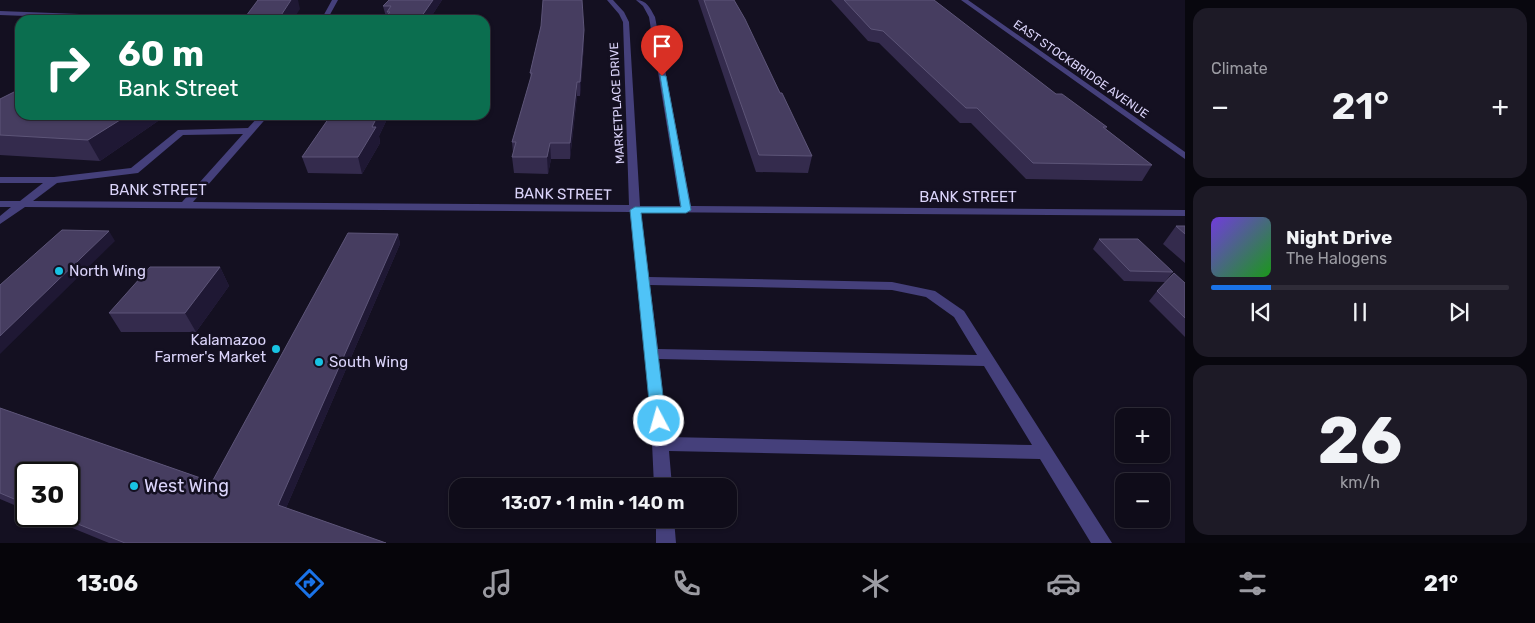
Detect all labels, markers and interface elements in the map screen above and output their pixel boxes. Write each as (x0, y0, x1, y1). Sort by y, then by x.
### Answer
street label: EAST STOCKBRIDGE AVENUE (1011, 17, 1151, 121)
pin (641, 25, 683, 76)
icon: arrive (648, 32, 676, 60)
text: 60 m (118, 33, 204, 75)
icon: right (35, 35, 100, 100)
street label: MARKETPLACE DRIVE (607, 42, 627, 164)
text: Climate (1211, 59, 1268, 78)
text: Bank Street (118, 75, 238, 102)
text: 21° (1332, 83, 1389, 129)
text: − (1211, 90, 1229, 123)
text: + (1492, 90, 1509, 123)
street label: BANK STREET (109, 181, 207, 199)
street label: BANK STREET (514, 184, 612, 204)
street label: BANK STREET (919, 188, 1017, 206)
text: Night Drive (1286, 226, 1392, 249)
text: The Halogens (1286, 249, 1387, 268)
place label: North Wing (69, 262, 146, 280)
marker: North Wing (53, 265, 65, 277)
icon: previous (1247, 298, 1275, 326)
icon: pause (1346, 298, 1374, 326)
icon: next (1445, 298, 1473, 326)
place label: Kalamazoo Farmer's Market (155, 331, 266, 366)
marker: Kalamazoo Farmer's Market (270, 343, 282, 355)
place label: South Wing (329, 353, 408, 371)
marker: South Wing (313, 356, 325, 368)
position arrow (632, 394, 684, 446)
text: 26 (1318, 402, 1402, 479)
map controls (1115, 408, 1170, 528)
button: + (1115, 408, 1170, 463)
speed limit sign: 30 (15, 462, 80, 527)
button: − (1115, 473, 1170, 528)
text: km/h (1340, 473, 1380, 492)
place label: West Wing (144, 475, 229, 497)
marker: West Wing (128, 480, 140, 492)
text: 13:07 · 1 min · 140 m (501, 491, 685, 514)
icon: directions (292, 566, 327, 601)
icon: music (480, 566, 515, 601)
icon: phone (669, 566, 704, 601)
icon: climate (858, 566, 893, 601)
icon: car (1046, 566, 1081, 601)
icon: filters (1235, 566, 1270, 601)
text: 13:06 (77, 570, 138, 597)
text: 21° (1424, 570, 1458, 597)

